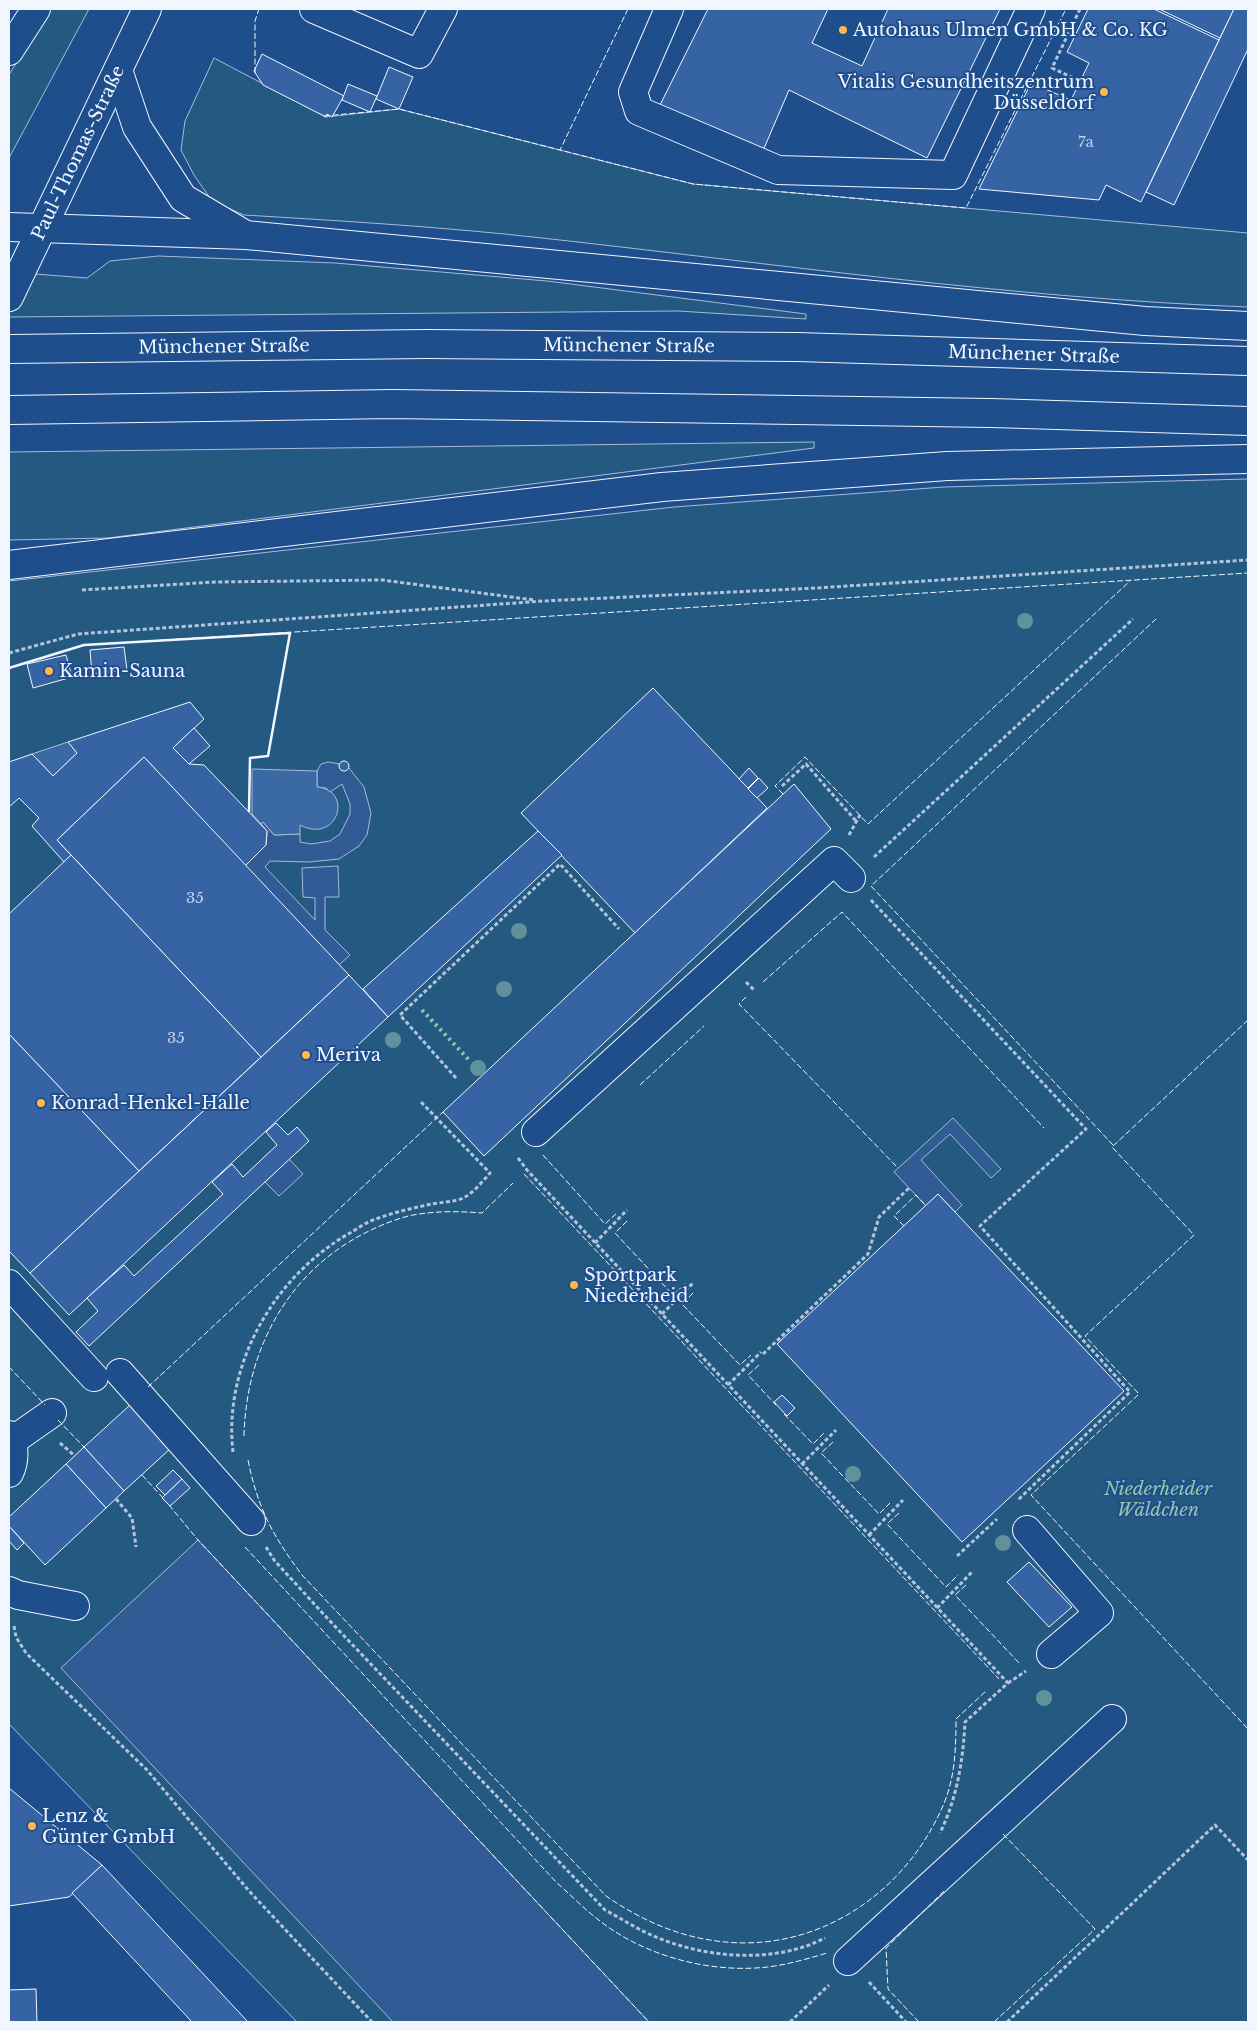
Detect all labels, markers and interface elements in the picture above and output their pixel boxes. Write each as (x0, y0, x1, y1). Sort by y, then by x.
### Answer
place label: Autohaus Ulmen GmbH & Co. KG (852, 19, 1168, 41)
marker: Autohaus Ulmen GmbH & Co. KG (837, 24, 849, 36)
street label: Paul-Thomas-Straße (27, 62, 129, 244)
place label: Vitalis Gesundheitszentrum Düsseldorf (837, 71, 1097, 114)
marker: Vitalis Gesundheitszentrum Düsseldorf (1098, 86, 1110, 98)
house number: 7a (1078, 132, 1095, 151)
street label: Münchener Straße (138, 334, 310, 358)
street label: Münchener Straße (543, 334, 715, 357)
street label: Münchener Straße (948, 341, 1120, 368)
place label: Kamin-Sauna (59, 660, 185, 682)
marker: Kamin-Sauna (43, 665, 55, 677)
house number: 35 (186, 888, 204, 907)
house number: 35 (167, 1028, 185, 1047)
place label: Meriva (316, 1044, 381, 1066)
marker: Meriva (300, 1049, 312, 1061)
place label: Konrad-Henkel-Halle (51, 1092, 250, 1114)
marker: Konrad-Henkel-Halle (35, 1097, 47, 1109)
place label: Sportpark Niederheid (584, 1264, 689, 1307)
marker: Sportpark Niederheid (568, 1279, 580, 1291)
park label: Niederheider Wäldchen (1103, 1478, 1213, 1521)
place label: Lenz & Günter GmbH (42, 1805, 175, 1848)
marker: Lenz & Günter GmbH (26, 1820, 38, 1832)

